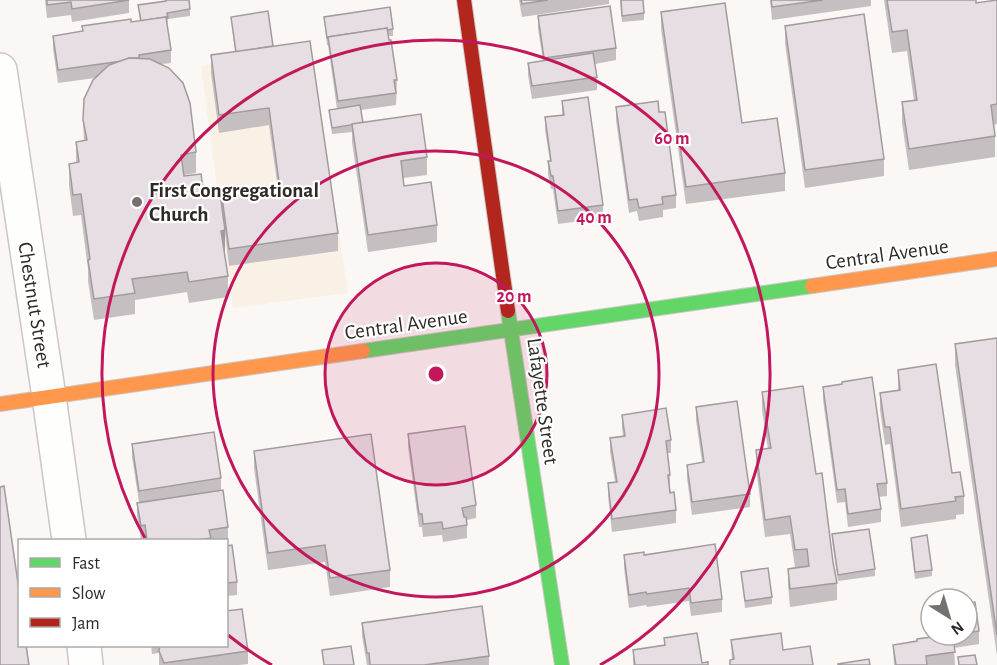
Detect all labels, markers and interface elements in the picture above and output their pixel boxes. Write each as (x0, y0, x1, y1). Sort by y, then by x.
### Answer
text: 60 m (654, 130, 690, 148)
place label: First Congregational Church (149, 180, 319, 225)
marker: First Congregational Church (130, 195, 144, 209)
text: 40 m (576, 209, 612, 227)
street label: Central Avenue (824, 235, 950, 274)
street label: Chestnut Street (14, 241, 55, 370)
text: 20 m (496, 288, 532, 306)
street label: Central Avenue (343, 305, 469, 344)
street label: Lafayette Street (523, 336, 562, 466)
centre of rings (426, 364, 446, 384)
legend (18, 539, 228, 647)
text: Fast (72, 555, 100, 573)
text: Slow (72, 585, 105, 603)
north arrow (919, 587, 979, 647)
text: Jam (72, 615, 100, 633)
text: N (948, 618, 967, 638)

